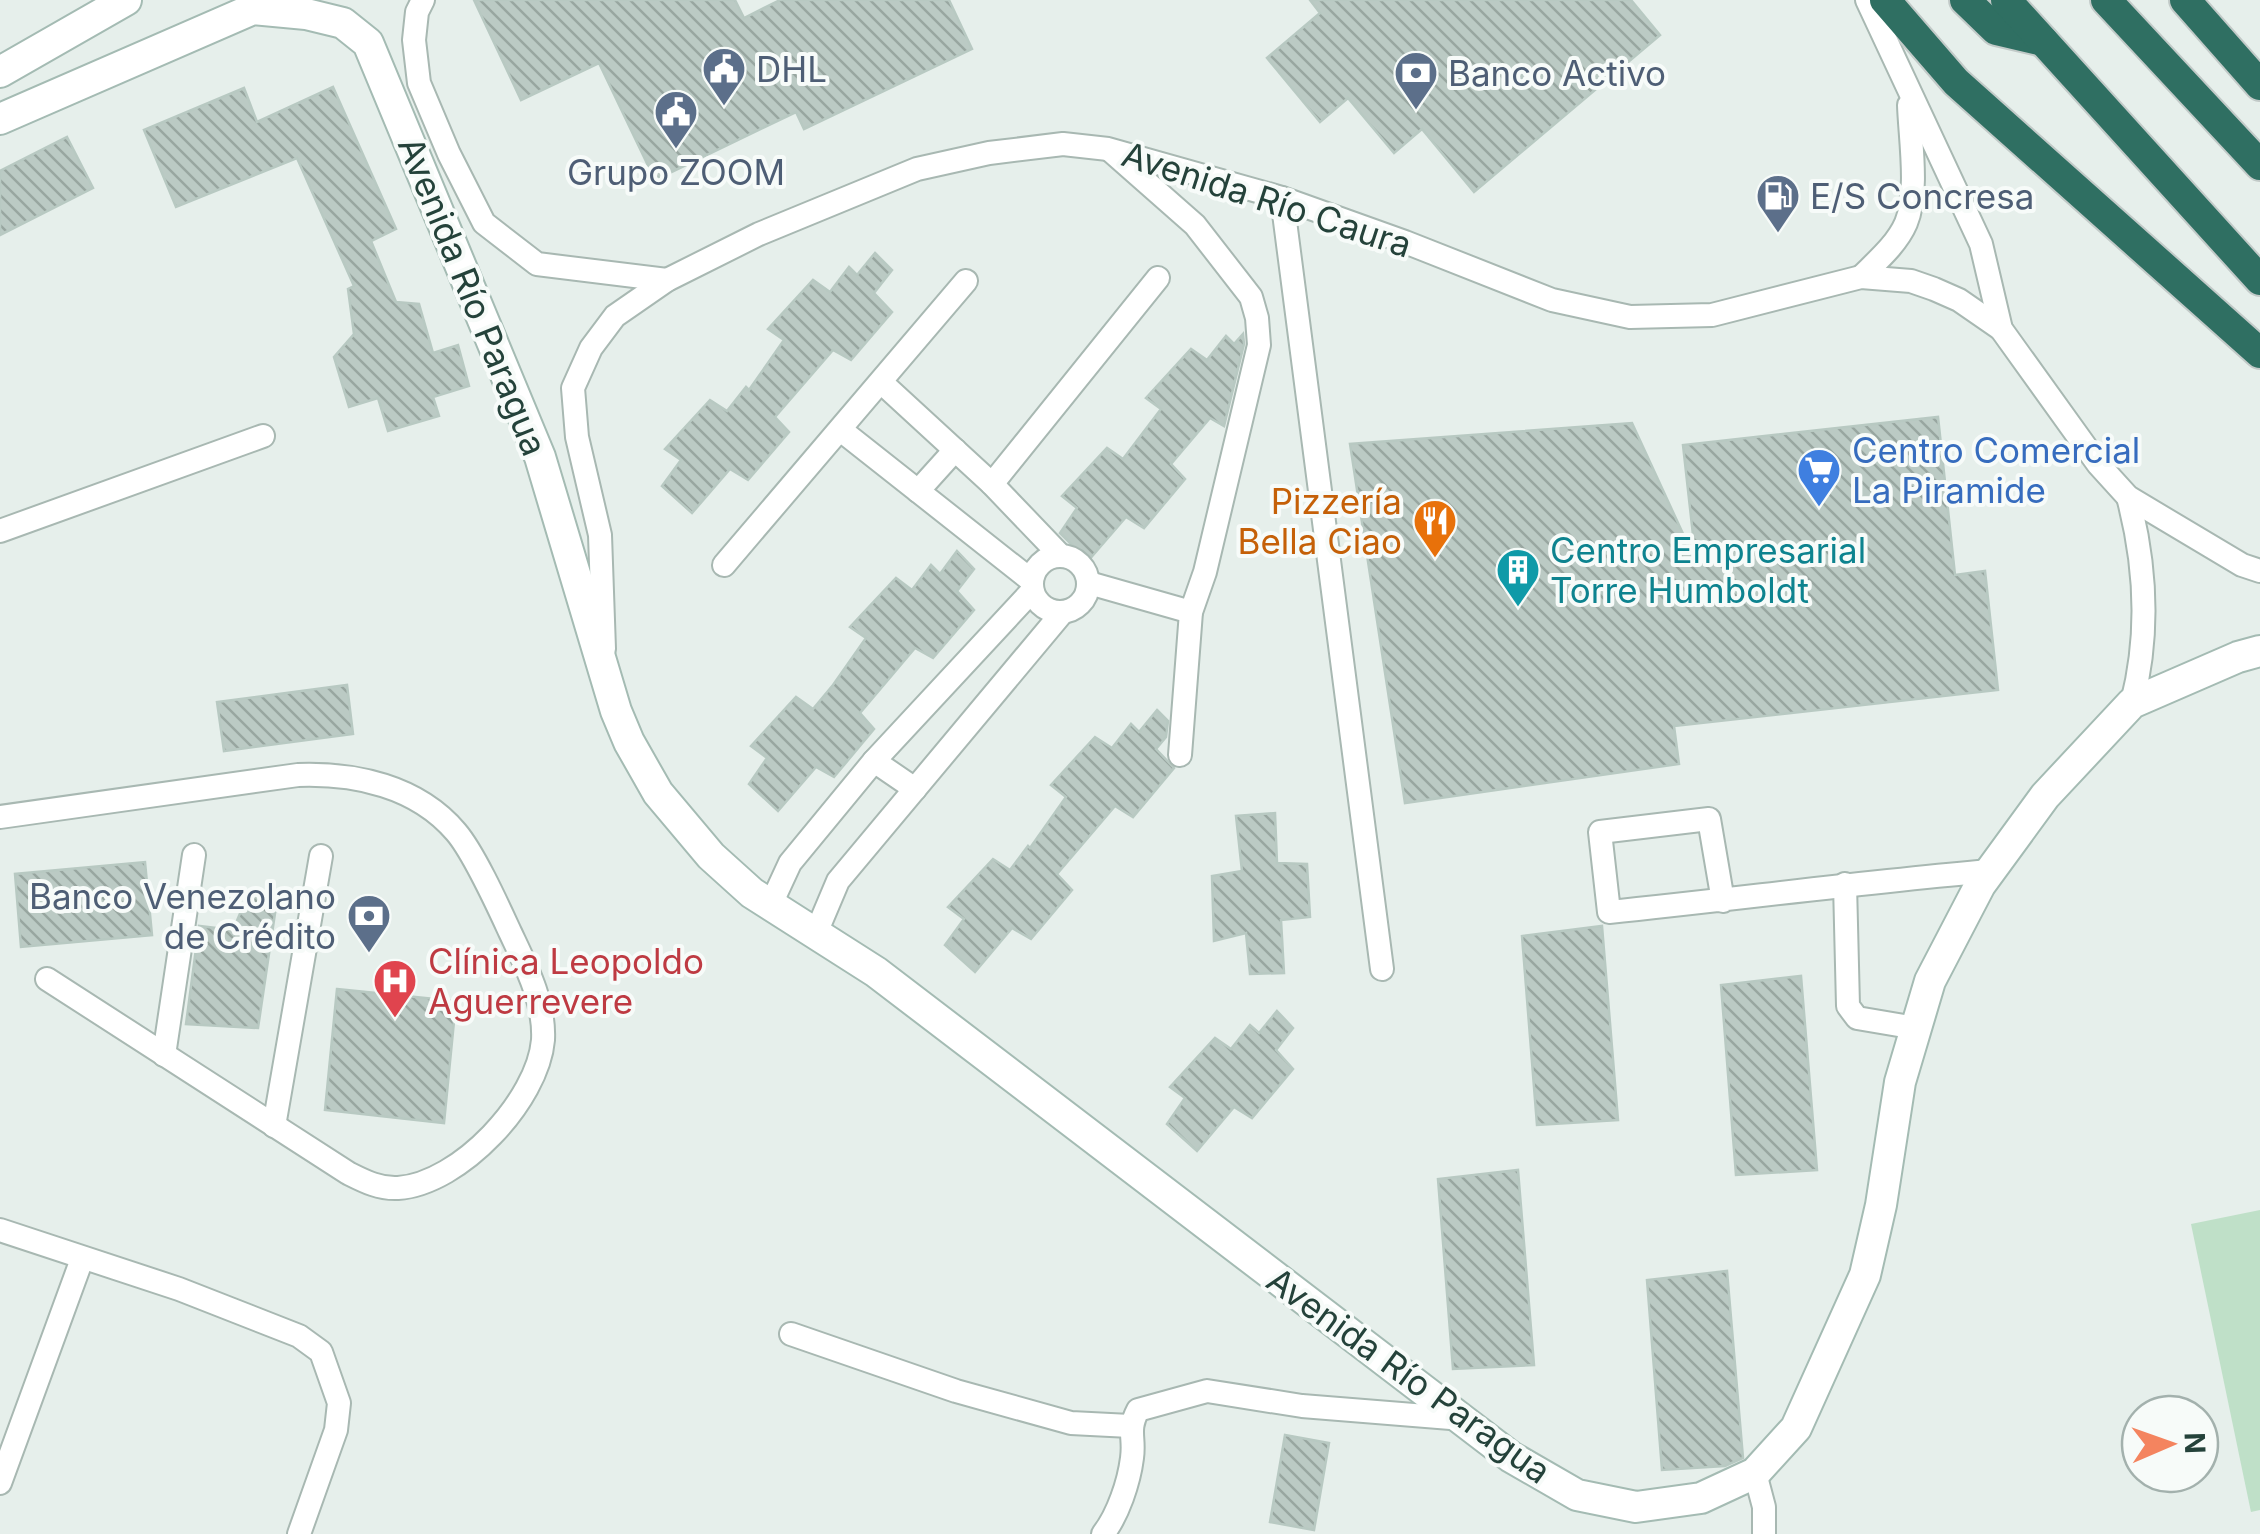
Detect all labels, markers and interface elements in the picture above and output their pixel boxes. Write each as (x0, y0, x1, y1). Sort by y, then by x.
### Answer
public building icon: DHL (701, 46, 747, 107)
place label: DHL (756, 48, 827, 90)
bank icon: Banco Activo (1393, 50, 1439, 111)
place label: Banco Activo (1448, 52, 1666, 94)
public building icon: Grupo ZOOM (653, 89, 699, 150)
street label: Avenida Río Paragua (390, 131, 556, 461)
street label: Avenida Río Caura (1117, 132, 1417, 266)
place label: Grupo ZOOM (567, 151, 785, 193)
fuel station icon: E/S Concresa (1755, 173, 1801, 234)
place label: E/S Concresa (1810, 175, 2034, 217)
place label: Centro Comercial La Piramide (1852, 429, 2140, 511)
supermarket icon: Centro Comercial La Piramide (1796, 447, 1842, 508)
place label: Pizzería Bella Ciao (1238, 480, 1402, 562)
restaurant icon: Pizzería Bella Ciao (1412, 498, 1458, 559)
place label: Centro Empresarial Torre Humboldt (1550, 529, 1866, 611)
building icon: Centro Empresarial Torre Humboldt (1495, 547, 1541, 608)
place label: Banco Venezolano de Crédito (29, 875, 336, 957)
bank icon: Banco Venezolano de Crédito (346, 893, 392, 954)
place label: Clínica Leopoldo Aguerrevere (428, 940, 704, 1022)
hospital icon: Clínica Leopoldo Aguerrevere (372, 958, 418, 1019)
street label: Avenida Río Paragua (1259, 1258, 1559, 1492)
north arrow (2120, 1394, 2220, 1494)
text: N (2178, 1432, 2212, 1454)

